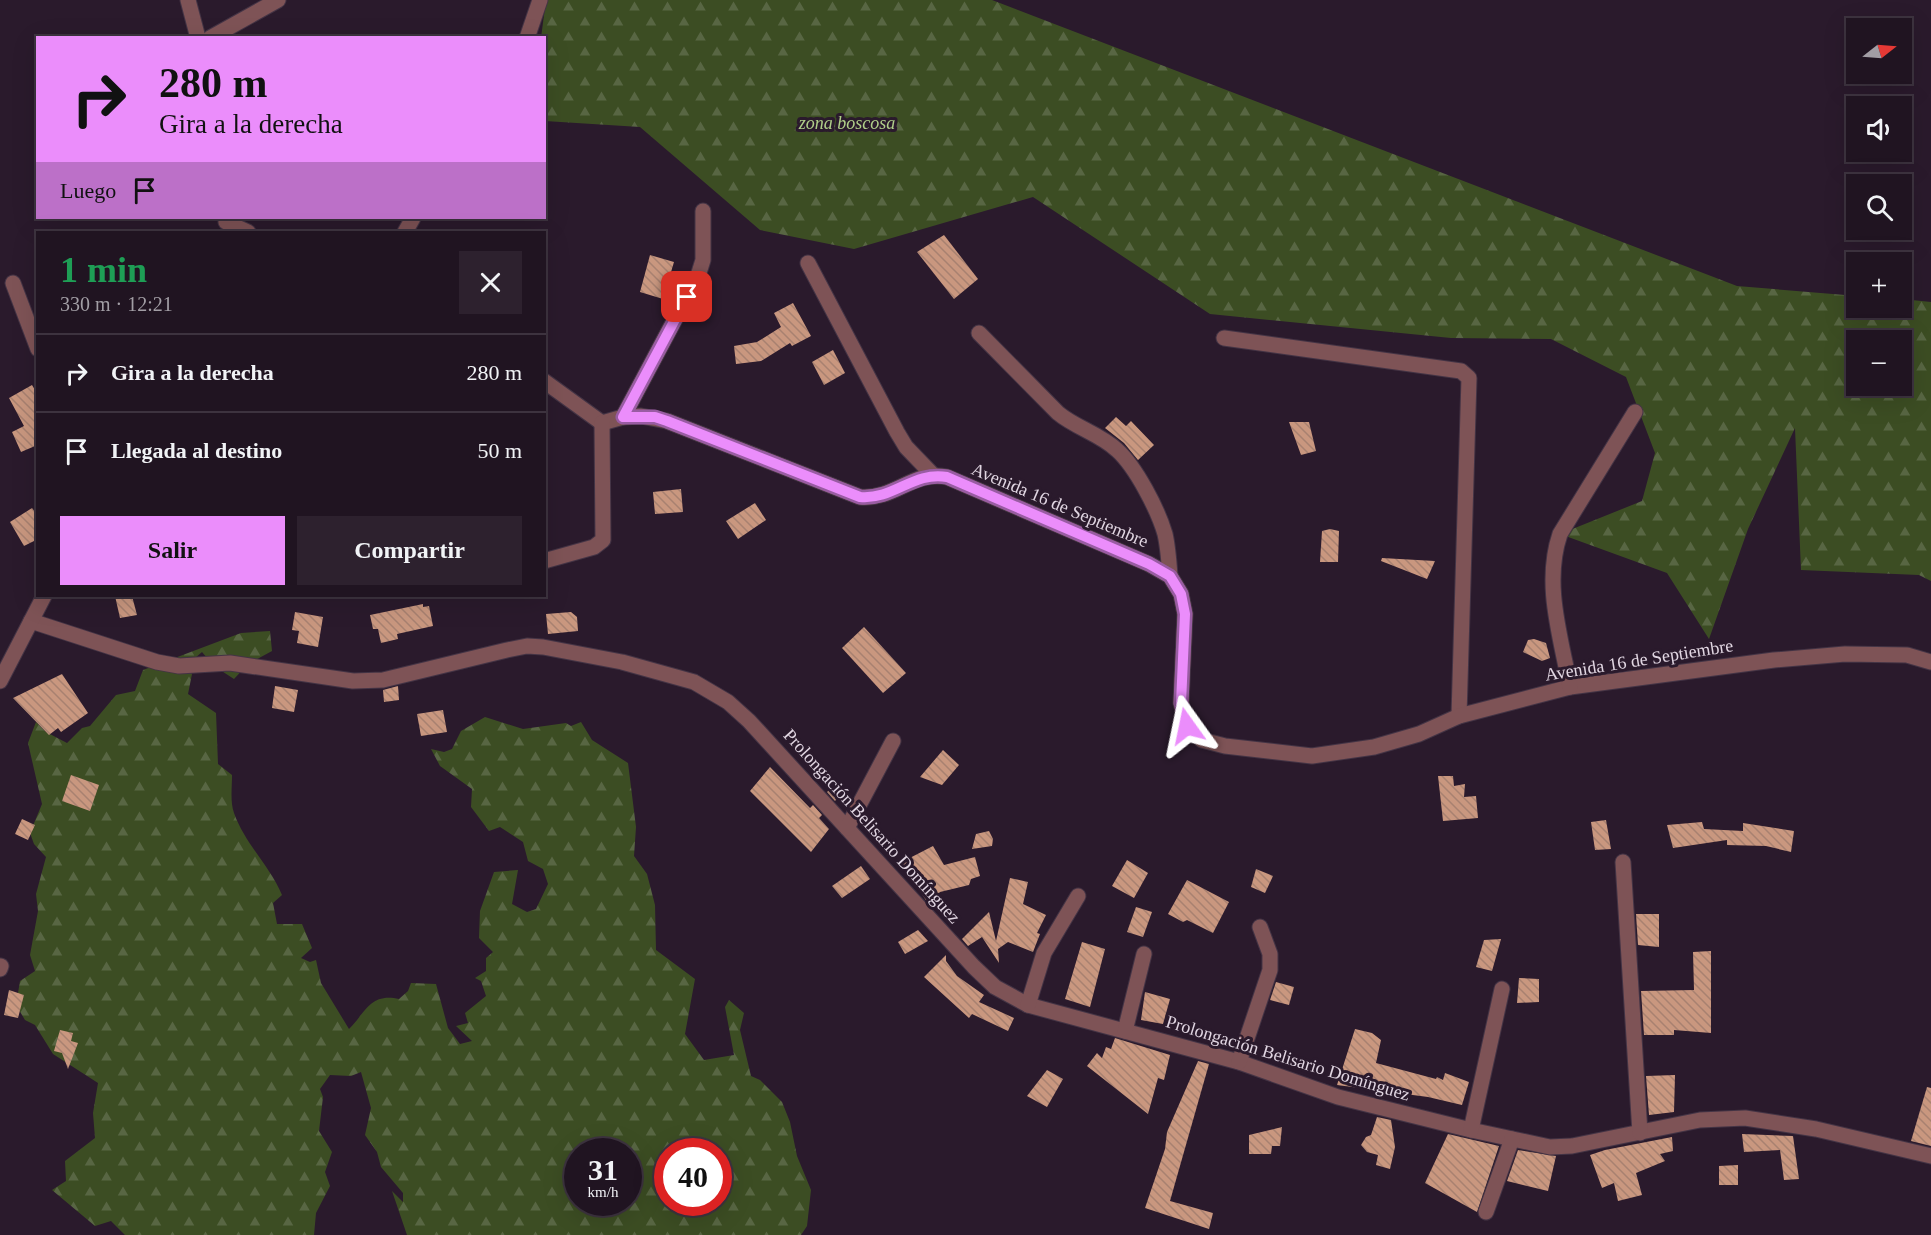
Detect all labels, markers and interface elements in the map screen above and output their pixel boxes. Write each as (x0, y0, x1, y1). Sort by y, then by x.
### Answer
north arrow (1846, 18, 1912, 84)
map controls (1846, 18, 1912, 396)
icon: right (60, 60, 138, 138)
text: 280 m (159, 60, 268, 106)
button: sound (1846, 96, 1912, 162)
text: Gira a la derecha (159, 109, 343, 139)
park label: zona boscosa (798, 113, 895, 133)
icon: arrive (128, 174, 161, 207)
button: search (1846, 174, 1912, 240)
text: Luego (60, 178, 116, 203)
text: 1 min (60, 250, 147, 290)
button: close (459, 251, 522, 314)
button: + (1846, 252, 1912, 318)
pin (661, 271, 712, 322)
icon: arrive (670, 280, 703, 313)
text: 330 m · 12:21 (60, 293, 173, 315)
button: − (1846, 330, 1912, 396)
icon: right (60, 357, 93, 390)
text: Gira a la derecha (111, 360, 274, 385)
text: 280 m (466, 360, 522, 385)
icon: arrive (60, 435, 93, 468)
text: Llegada al destino (111, 438, 282, 463)
text: 50 m (477, 438, 522, 463)
street label: Avenida 16 de Septiembre (969, 459, 1151, 551)
button: Salir (60, 516, 285, 585)
button: Compartir (297, 516, 522, 585)
street label: Avenida 16 de Septiembre (1544, 635, 1734, 685)
position arrow (1155, 694, 1219, 758)
street label: Prolongación Belisario Domínguez (780, 725, 964, 927)
street label: Prolongación Belisario Domínguez (1164, 1011, 1412, 1105)
speed limit sign: 40 (654, 1138, 732, 1216)
text: 31 (588, 1153, 618, 1186)
text: km/h (588, 1184, 618, 1200)

